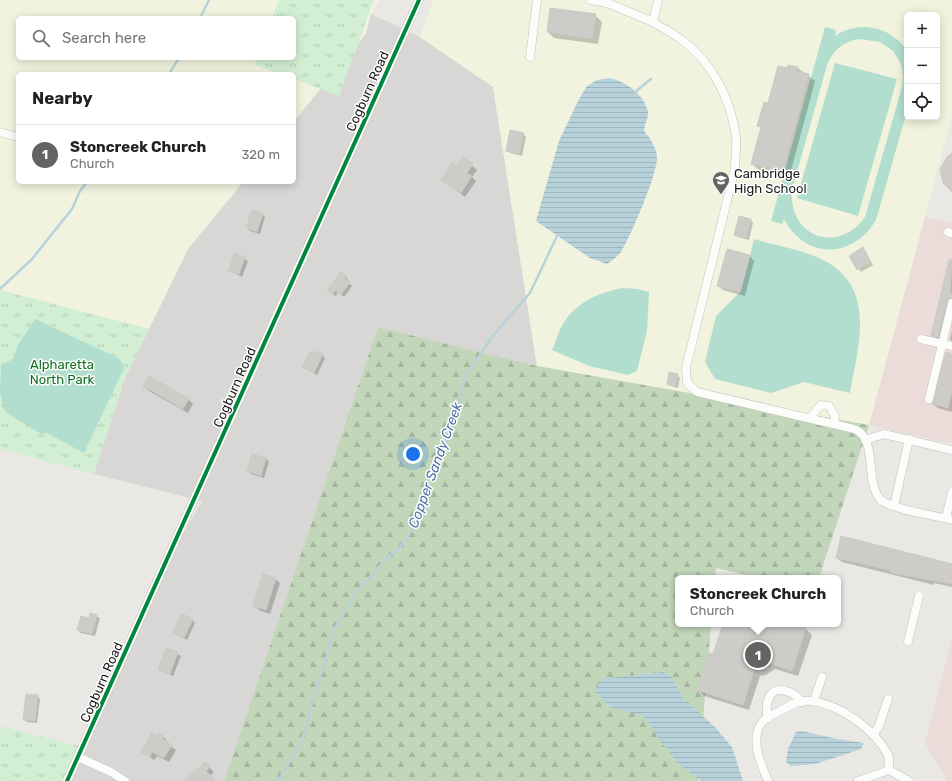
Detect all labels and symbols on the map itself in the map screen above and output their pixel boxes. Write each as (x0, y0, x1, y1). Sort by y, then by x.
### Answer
street label: Cogburn Road (343, 49, 393, 134)
place label: Cambridge High School (734, 166, 807, 197)
school or university icon: Cambridge High School (711, 170, 731, 195)
street label: Cogburn Road (210, 345, 260, 430)
park label: Alpharetta North Park (30, 357, 95, 387)
water label: Copper Sandy Creek (405, 399, 466, 530)
your location (403, 444, 423, 464)
street label: Cogburn Road (77, 640, 127, 725)
pin: 1 (745, 640, 771, 670)

